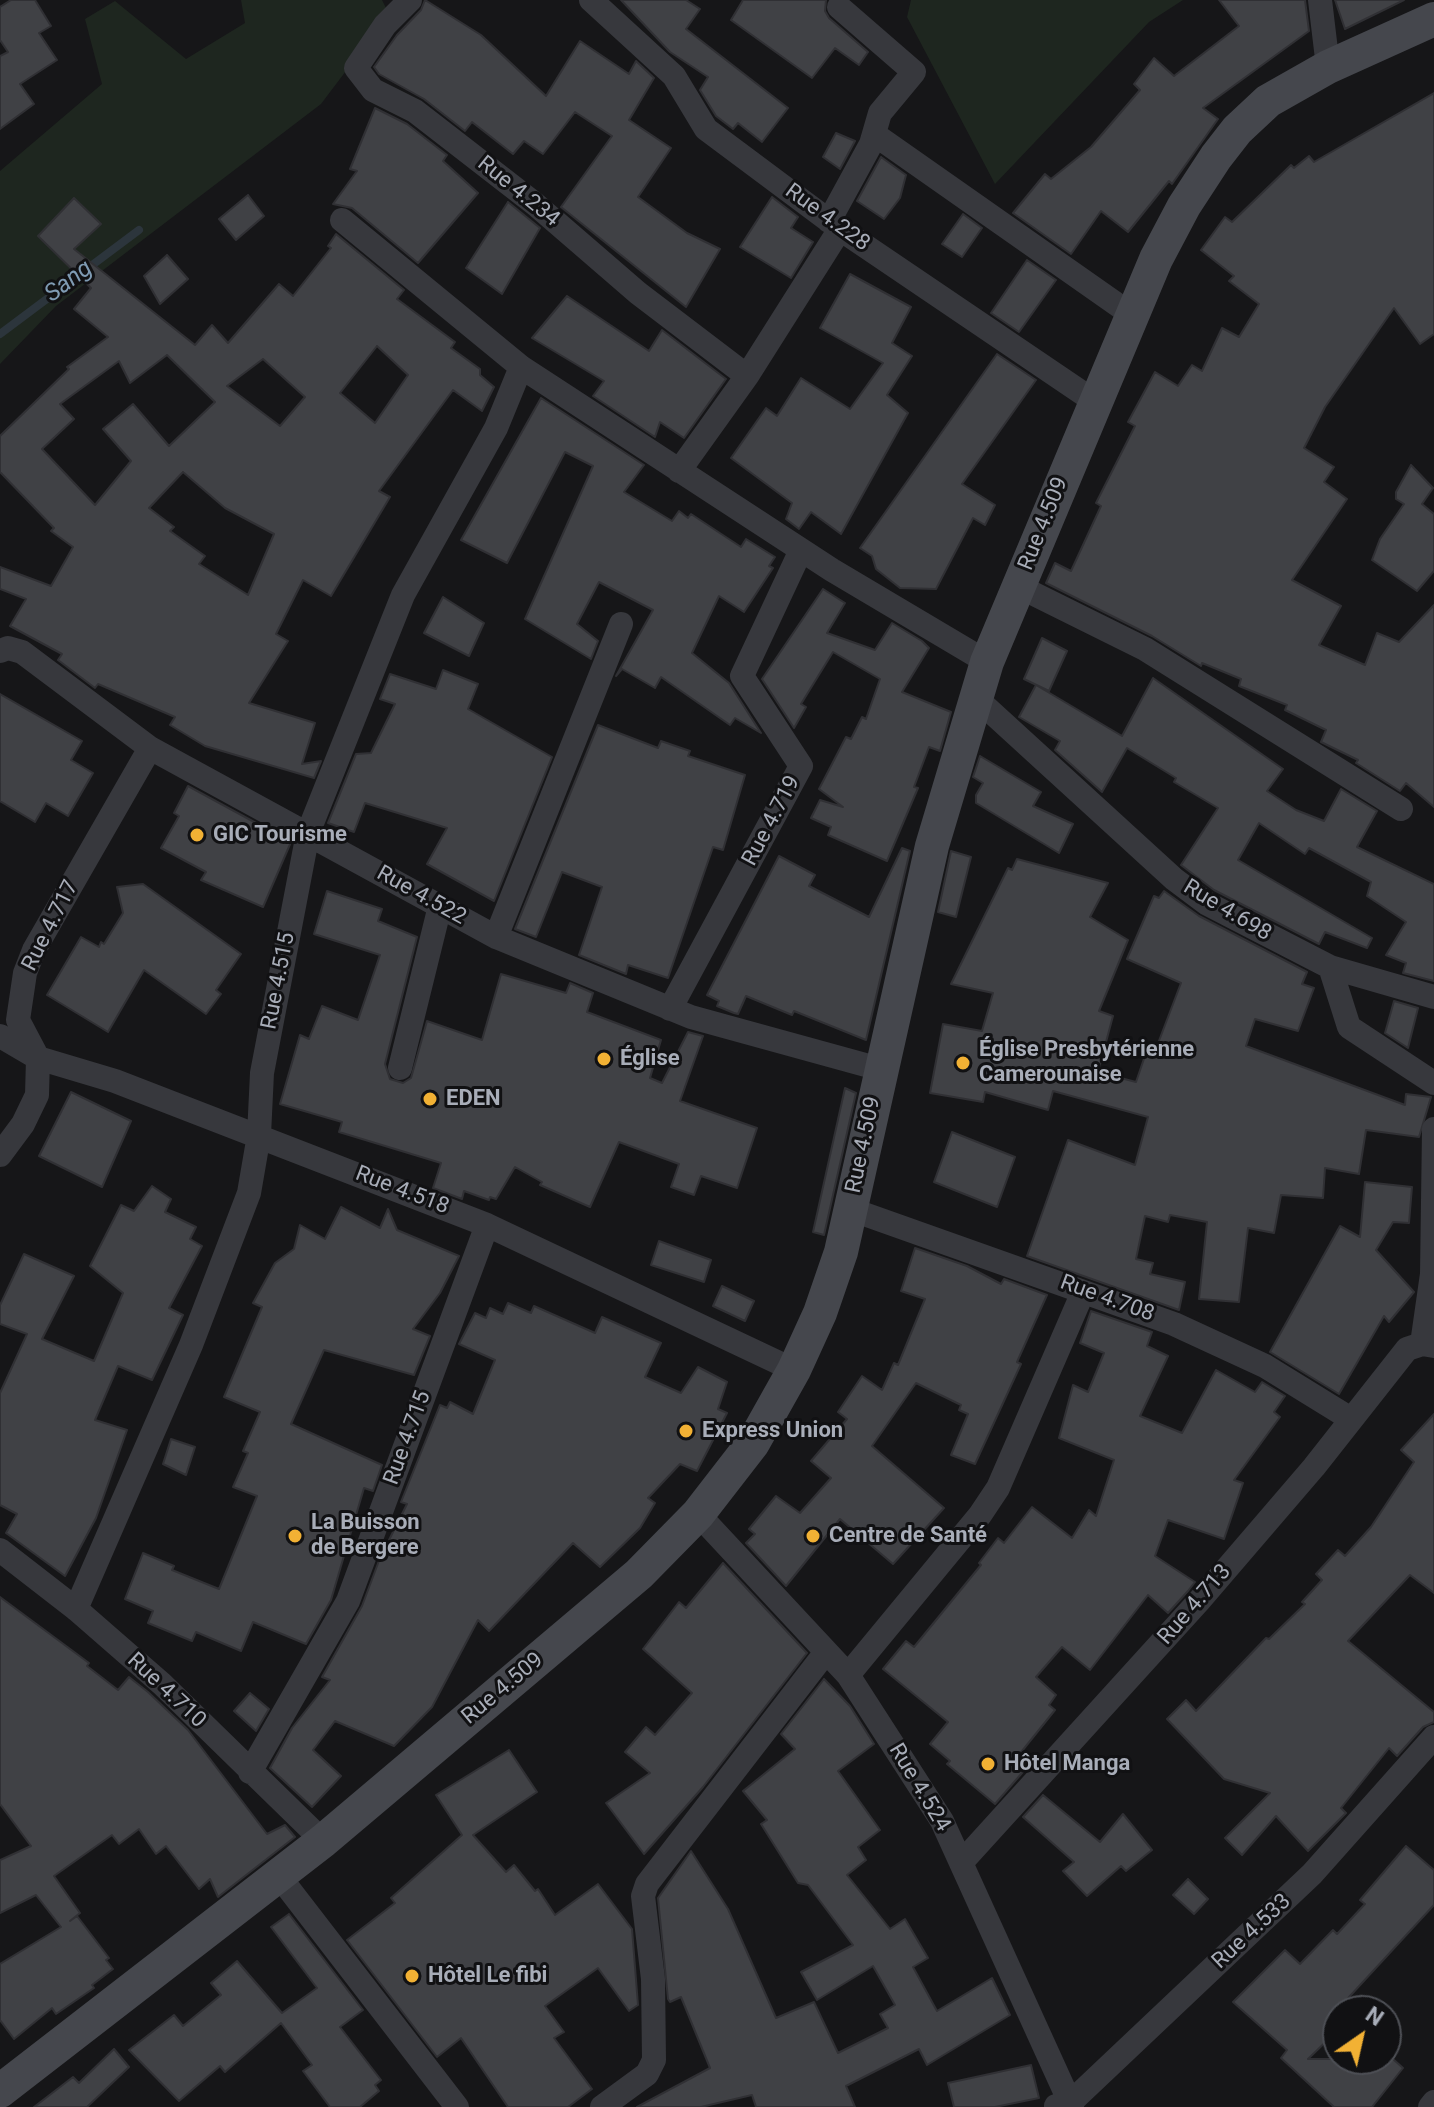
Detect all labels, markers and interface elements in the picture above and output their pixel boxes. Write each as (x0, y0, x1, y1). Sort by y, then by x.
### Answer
street label: Rue 4.234 (472, 151, 564, 233)
street label: Rue 4.228 (780, 179, 874, 257)
water label: Sang (39, 255, 99, 309)
street label: Rue 4.509 (1013, 474, 1075, 574)
street label: Rue 4.719 (737, 772, 807, 870)
place label: GIC Tourisme (213, 822, 347, 848)
marker: GIC Tourisme (188, 826, 206, 844)
street label: Rue 4.522 (372, 861, 470, 931)
street label: Rue 4.698 (1178, 874, 1276, 948)
street label: Rue 4.717 (17, 876, 85, 976)
street label: Rue 4.515 (257, 930, 301, 1032)
place label: Église Presbytérienne Camerounaise (979, 1037, 1194, 1088)
place label: Église (620, 1046, 680, 1072)
marker: Église (595, 1050, 613, 1068)
marker: Église Presbytérienne Camerounaise (954, 1054, 972, 1072)
place label: EDEN (446, 1086, 501, 1112)
marker: EDEN (421, 1090, 439, 1108)
street label: Rue 4.509 (841, 1094, 887, 1196)
street label: Rue 4.518 (351, 1161, 453, 1221)
street label: Rue 4.708 (1056, 1270, 1158, 1328)
street label: Rue 4.715 (379, 1387, 437, 1489)
place label: Express Union (702, 1418, 843, 1444)
marker: Express Union (677, 1422, 695, 1440)
place label: La Buisson de Bergere (311, 1510, 420, 1562)
place label: Centre de Santé (829, 1523, 987, 1549)
marker: La Buisson de Bergere (286, 1527, 304, 1545)
marker: Centre de Santé (804, 1527, 822, 1545)
street label: Rue 4.713 (1153, 1559, 1237, 1651)
street label: Rue 4.509 (457, 1647, 549, 1731)
street label: Rue 4.710 (121, 1648, 211, 1734)
street label: Rue 4.524 (882, 1739, 956, 1837)
place label: Hôtel Manga (1004, 1751, 1130, 1777)
marker: Hôtel Manga (979, 1755, 997, 1773)
street label: Rue 4.533 (1207, 1889, 1297, 1975)
place label: Hôtel Le fibi (428, 1963, 547, 1989)
marker: Hôtel Le fibi (403, 1967, 421, 1985)
north arrow (1322, 1995, 1402, 2075)
text: N (1361, 2002, 1388, 2031)

